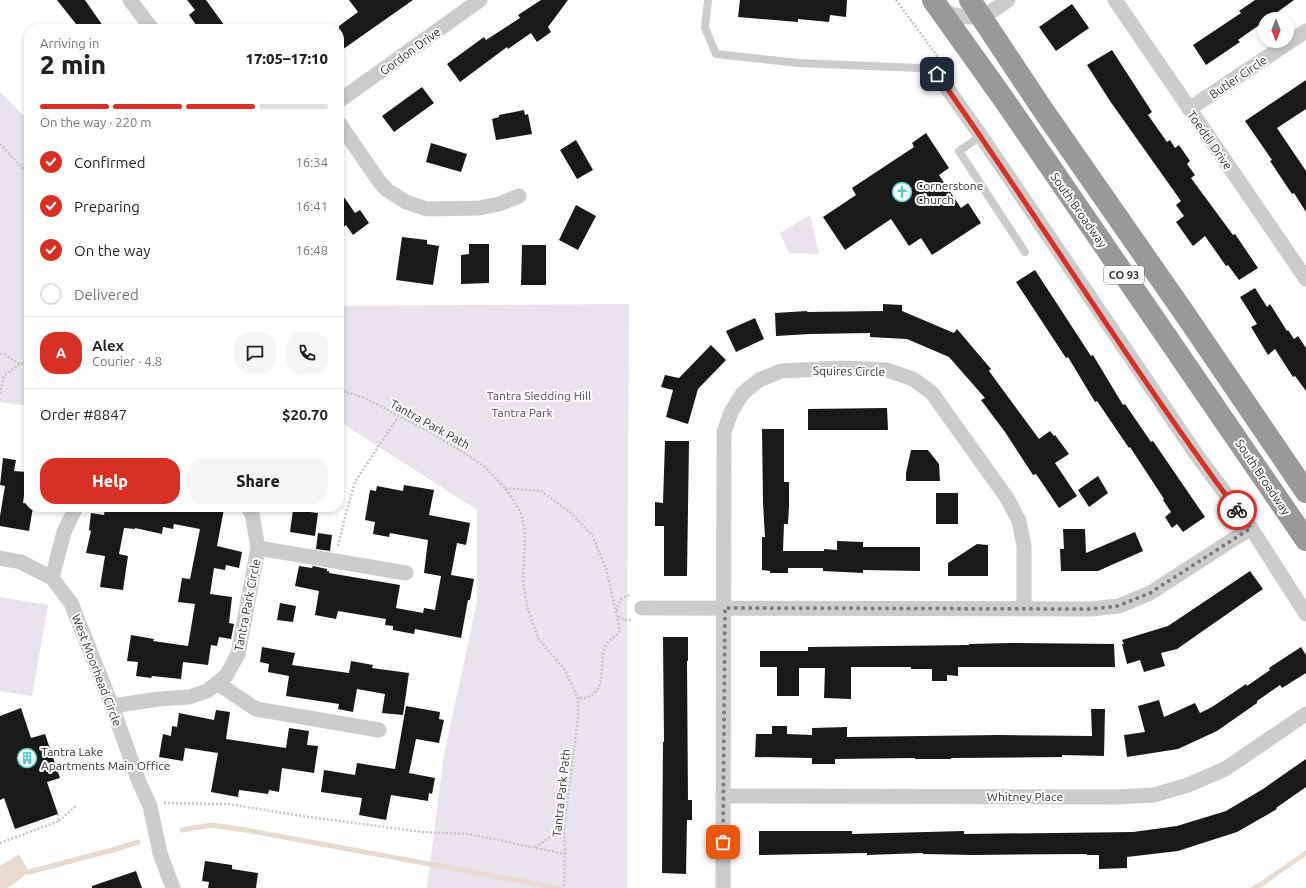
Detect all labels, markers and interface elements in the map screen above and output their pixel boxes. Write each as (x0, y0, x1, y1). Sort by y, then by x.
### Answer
north arrow (1258, 12, 1294, 48)
map controls (1258, 12, 1294, 48)
street label: Gordon Drive (377, 25, 443, 77)
text: Arriving in (40, 36, 99, 50)
text: 2 min (40, 50, 106, 79)
text: 17:05–17:10 (245, 50, 328, 67)
street label: Butler Circle (1207, 53, 1269, 101)
pin (920, 57, 954, 91)
icon: home (926, 63, 948, 85)
street label: Toedtli Drive (1185, 108, 1235, 172)
text: On the way · 220 m (40, 115, 152, 129)
icon: check (40, 151, 62, 173)
text: Confirmed (74, 154, 146, 171)
text: 16:34 (295, 155, 328, 169)
street label: South Broadway (1048, 170, 1110, 250)
place label: Cornerstone Church (916, 179, 983, 206)
church icon: Cornerstone Church (891, 181, 913, 203)
icon: check (40, 195, 62, 217)
text: Preparing (74, 198, 140, 215)
text: 16:41 (295, 199, 328, 213)
icon: check (40, 239, 62, 261)
text: On the way (74, 242, 150, 259)
text: 16:48 (295, 243, 328, 257)
road number: CO 93 (1104, 266, 1144, 284)
text: Delivered (74, 286, 139, 303)
button: chat (234, 332, 276, 374)
button: phone (286, 332, 328, 374)
text: Alex (92, 337, 124, 354)
text: A (56, 344, 66, 361)
text: Courier · 4.8 (92, 354, 162, 368)
street label: Squires Circle (813, 364, 885, 378)
park label: Tantra Sledding Hill (487, 389, 591, 402)
street label: Tantra Park Path (388, 397, 472, 451)
text: Order #8847 (40, 406, 127, 423)
text: $20.70 (282, 406, 328, 423)
park label: Tantra Park (491, 406, 553, 419)
street label: South Broadway (1233, 437, 1293, 517)
button: Help (40, 458, 180, 504)
button: Share (188, 458, 328, 504)
courier (1217, 490, 1257, 530)
icon: bike (1226, 499, 1248, 521)
street label: Tantra Park Circle (232, 558, 262, 652)
street label: West Moorhead Circle (70, 612, 124, 728)
place label: Tantra Lake Apartments Main Office (41, 745, 170, 772)
building icon: Tantra Lake Apartments Main Office (16, 747, 38, 769)
street label: Tantra Park Path (550, 748, 572, 838)
street label: Whitney Place (987, 790, 1063, 803)
pin (706, 825, 740, 859)
icon: bag (712, 831, 734, 853)

